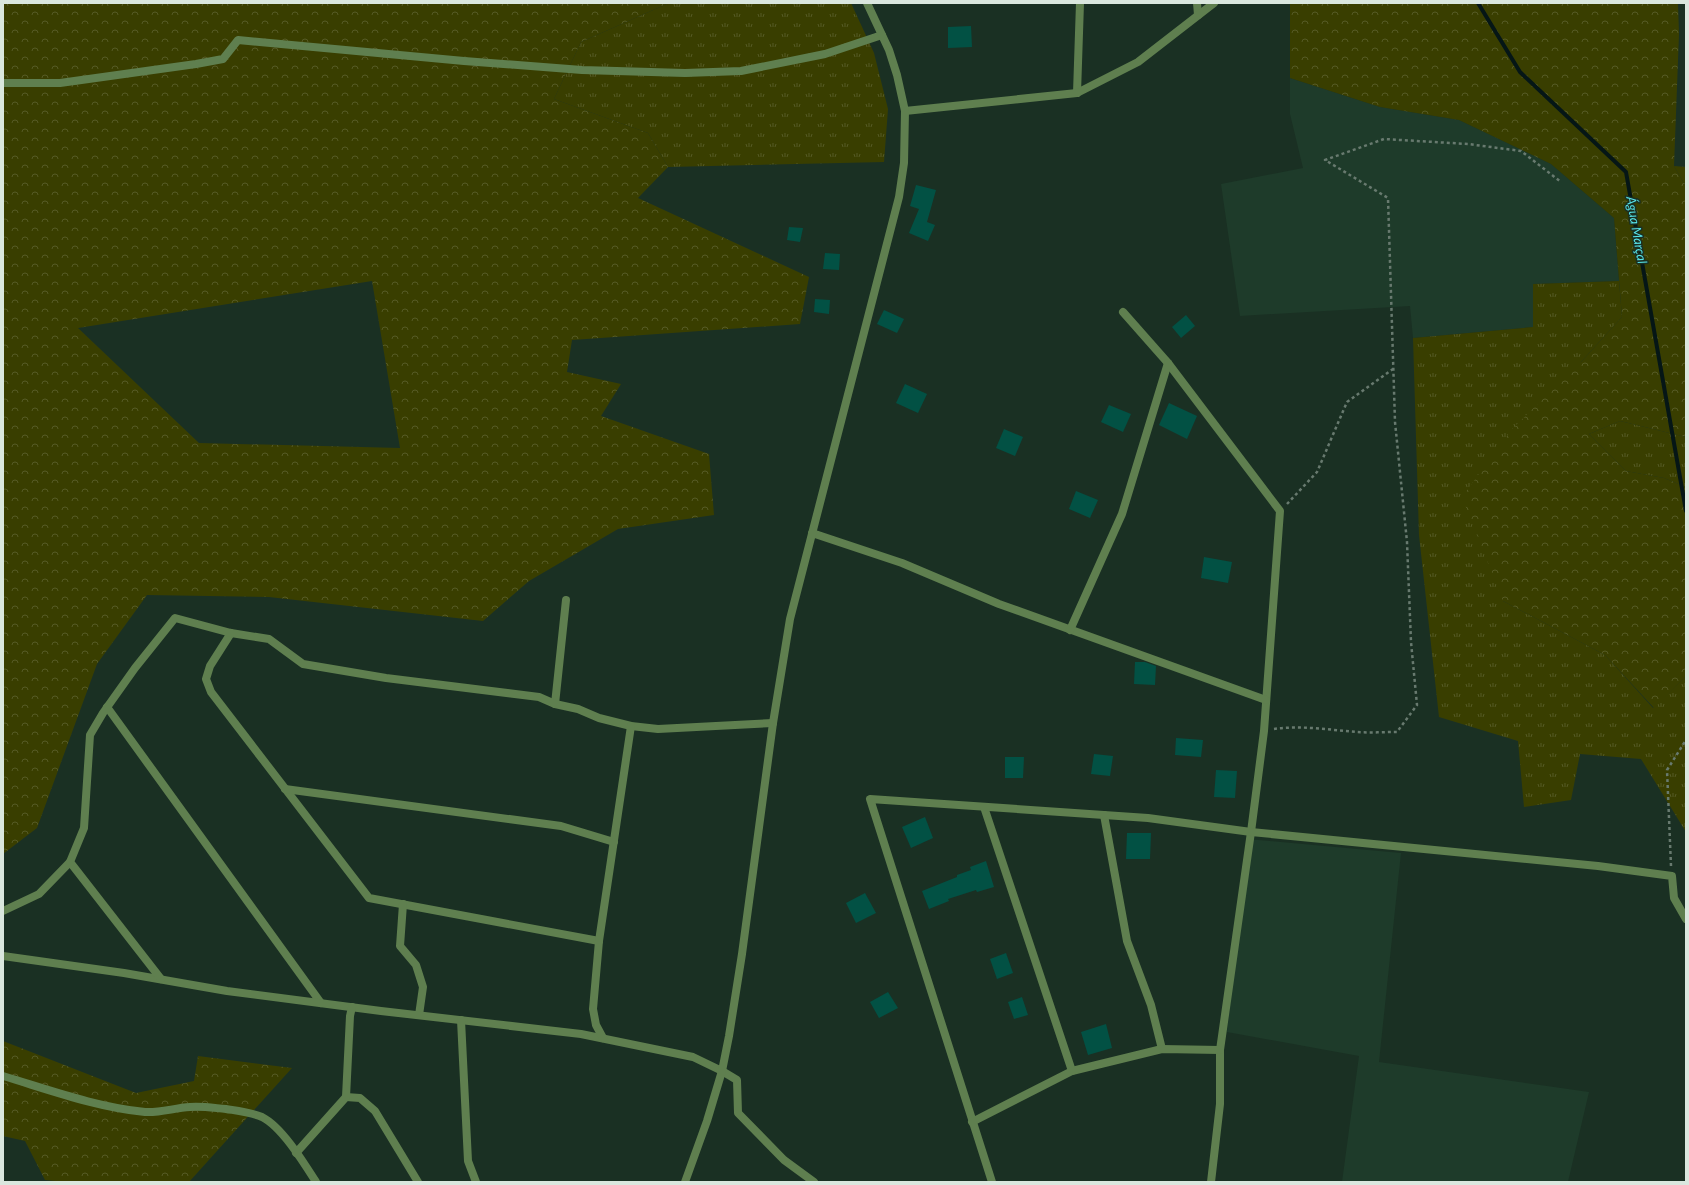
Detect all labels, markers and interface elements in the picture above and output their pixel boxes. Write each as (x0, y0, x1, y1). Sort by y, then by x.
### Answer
water label: Água Marçal (1623, 194, 1651, 265)

